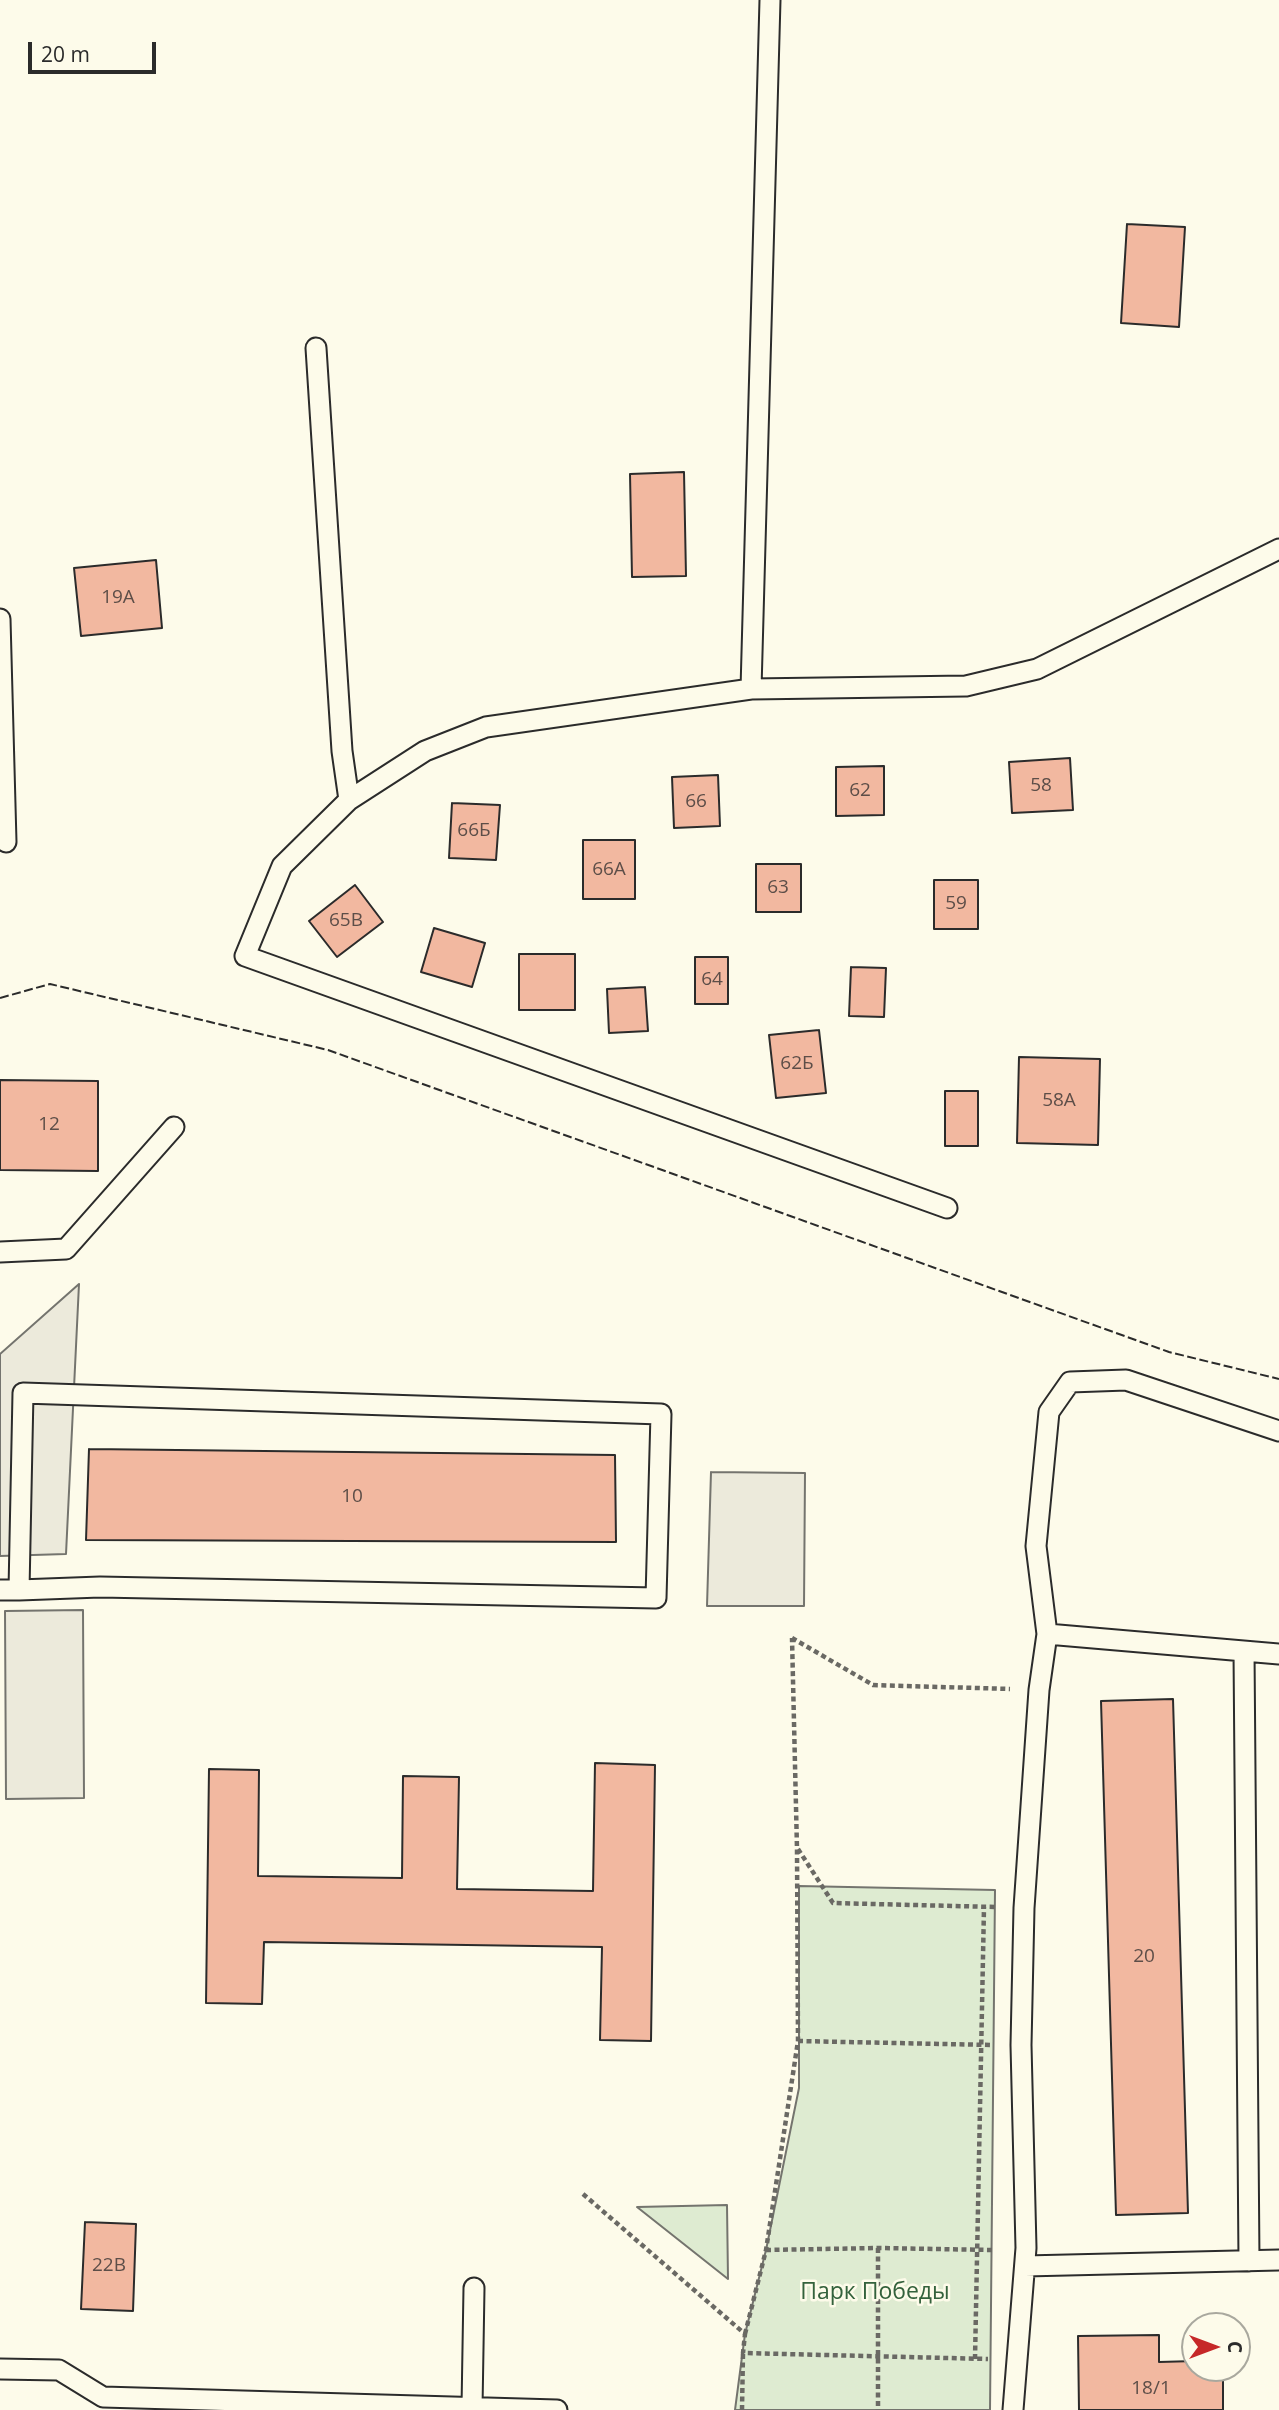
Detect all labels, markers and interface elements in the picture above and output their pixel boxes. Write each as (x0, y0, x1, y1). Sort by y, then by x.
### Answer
scale bar (32, 28, 159, 72)
text: 20 m (41, 40, 90, 68)
house number: 19А (101, 587, 135, 609)
house number: 58 (1030, 775, 1052, 797)
house number: 62 (849, 780, 871, 802)
house number: 66 (685, 791, 707, 813)
house number: 66Б (457, 820, 491, 842)
house number: 66А (592, 859, 626, 881)
house number: 63 (767, 877, 789, 899)
house number: 59 (945, 893, 967, 915)
house number: 65В (329, 910, 363, 932)
house number: 64 (701, 969, 723, 991)
house number: 62Б (780, 1053, 814, 1075)
house number: 58А (1042, 1090, 1076, 1112)
house number: 12 (38, 1114, 60, 1136)
house number: 10 (341, 1486, 363, 1508)
house number: 20 (1133, 1946, 1155, 1968)
house number: 22В (92, 2255, 126, 2277)
park label: Парк Победы (800, 2278, 950, 2306)
north arrow (1181, 2312, 1251, 2382)
text: С (1222, 2341, 1248, 2353)
house number: 18/1 (1131, 2378, 1171, 2400)

